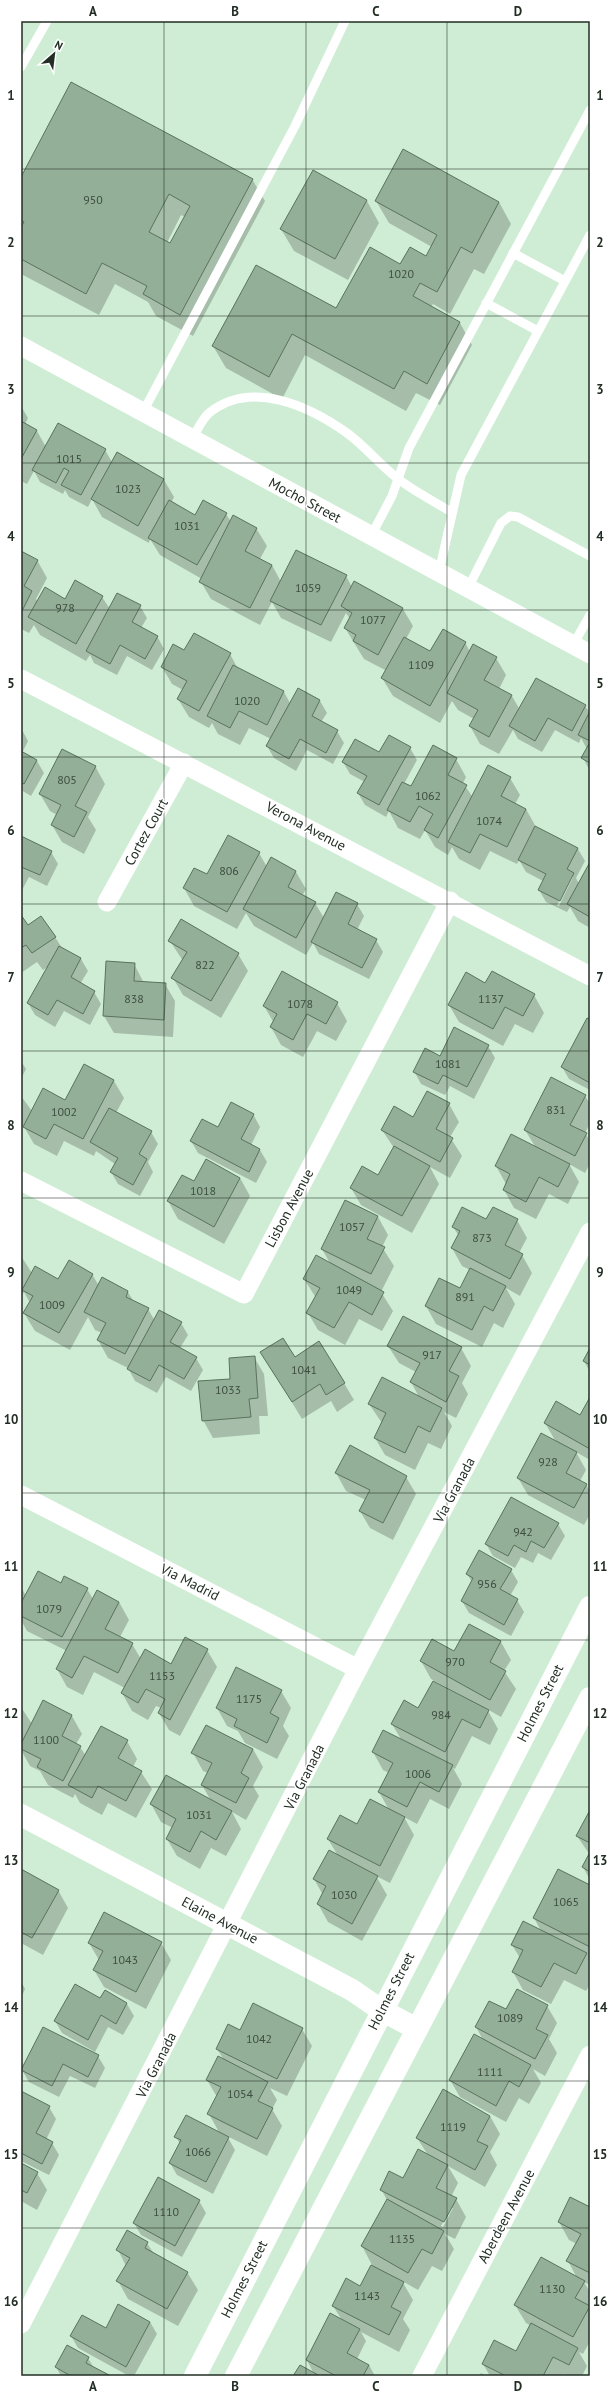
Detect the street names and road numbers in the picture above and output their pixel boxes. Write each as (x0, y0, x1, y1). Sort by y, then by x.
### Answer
street label: Mocho Street (266, 473, 345, 527)
street label: Cortez Court (120, 795, 172, 869)
street label: Verona Avenue (262, 797, 349, 855)
street label: Lisbon Avenue (261, 1166, 317, 1250)
street label: Via Granada (429, 1454, 479, 1527)
street label: Via Madrid (157, 1559, 223, 1605)
street label: Holmes Street (513, 1661, 567, 1745)
street label: Via Granada (279, 1741, 328, 1814)
street label: Elaine Avenue (179, 1892, 261, 1948)
street label: Holmes Street (364, 1949, 418, 2033)
street label: Via Granada (131, 2029, 180, 2102)
street label: Aberdeen Avenue (474, 2166, 538, 2266)
street label: Holmes Street (217, 2237, 271, 2321)

